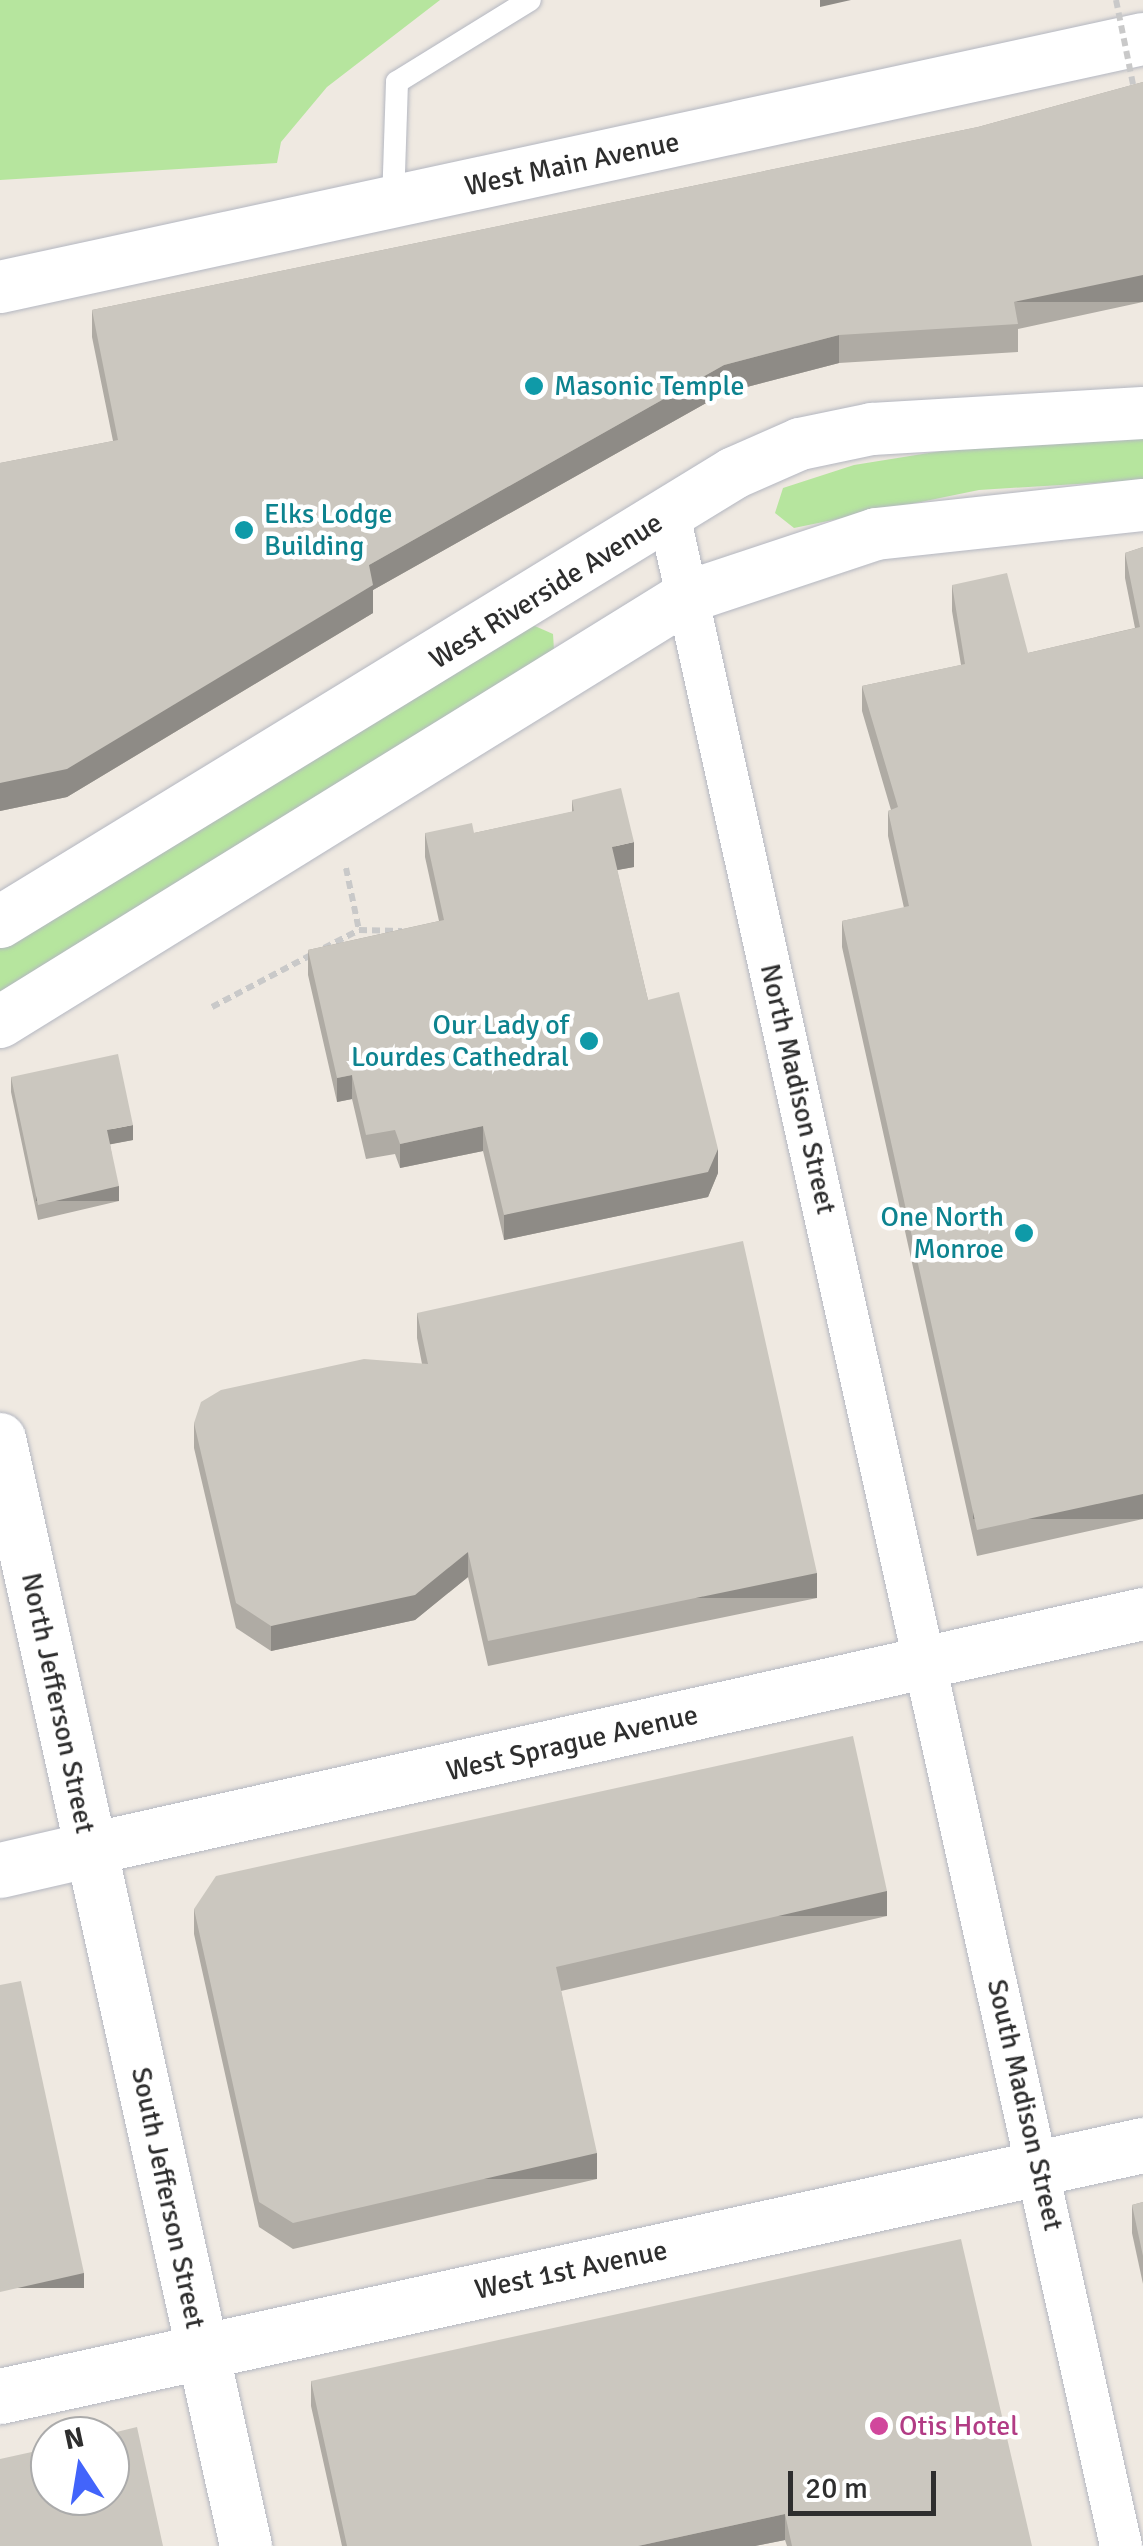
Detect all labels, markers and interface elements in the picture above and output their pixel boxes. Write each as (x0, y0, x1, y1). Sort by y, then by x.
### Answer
street label: West Main Avenue (462, 125, 682, 203)
place label: Masonic Temple (554, 369, 744, 403)
marker: Masonic Temple (523, 375, 545, 397)
place label: Elks Lodge Building (264, 497, 393, 563)
street label: West Riverside Avenue (423, 506, 669, 676)
marker: Elks Lodge Building (233, 519, 255, 541)
street label: North Madison Street (753, 961, 843, 1217)
place label: Our Lady of Lourdes Cathedral (351, 1008, 569, 1074)
marker: Our Lady of Lourdes Cathedral (578, 1030, 600, 1052)
place label: One North Monroe (881, 1200, 1004, 1266)
marker: One North Monroe (1013, 1222, 1035, 1244)
street label: North Jefferson Street (14, 1570, 102, 1836)
street label: West Sprague Avenue (443, 1698, 701, 1788)
street label: South Madison Street (980, 1976, 1070, 2234)
street label: South Jefferson Street (124, 2064, 212, 2332)
street label: West 1st Avenue (472, 2233, 670, 2307)
place label: Otis Hotel (899, 2409, 1018, 2443)
marker: Otis Hotel (868, 2415, 890, 2437)
north arrow (30, 2416, 130, 2516)
text: N (61, 2420, 87, 2457)
scale bar (793, 2451, 940, 2513)
text: 20 m (805, 2470, 868, 2507)

